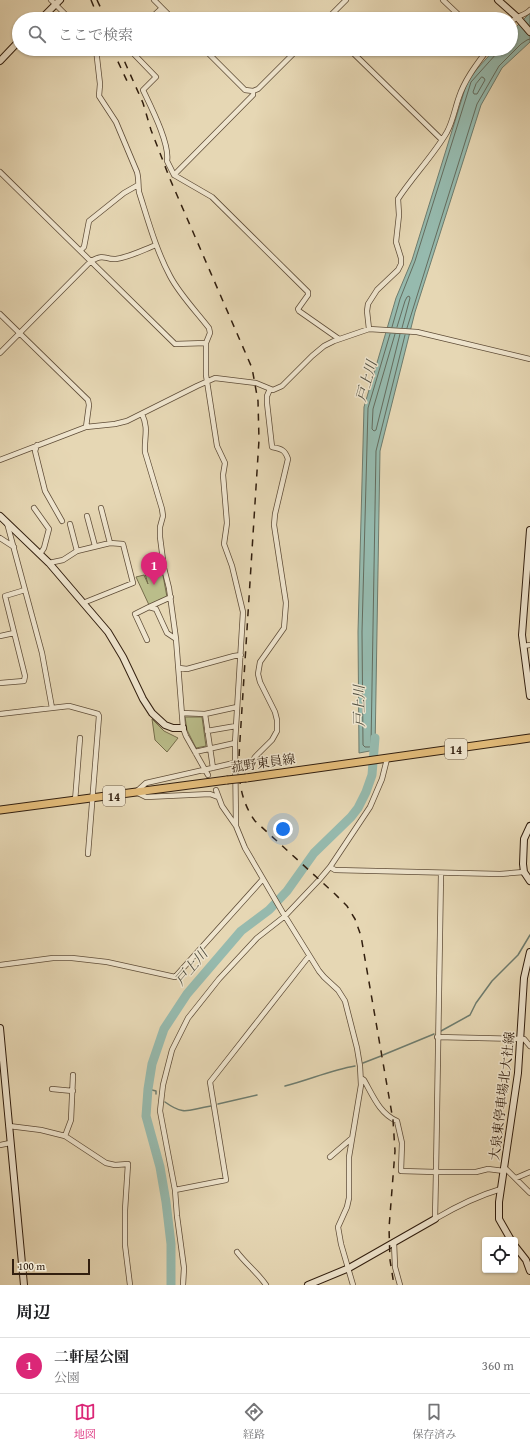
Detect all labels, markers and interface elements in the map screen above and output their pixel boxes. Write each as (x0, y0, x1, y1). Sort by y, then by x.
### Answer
search box (12, 12, 518, 56)
icon: search (26, 23, 48, 45)
text: ここで検索 (58, 24, 133, 45)
water label: 戸上川 (351, 356, 382, 404)
pin: 1 (141, 552, 167, 585)
water label: 戸上川 (349, 683, 369, 727)
road number: 14 (445, 739, 467, 759)
street label: 菰野東員線 (229, 749, 297, 777)
road number: 14 (103, 786, 125, 806)
your location (273, 819, 293, 839)
water label: 戸上川 (170, 943, 213, 990)
street label: 大泉東停車場北大社線 (485, 1030, 519, 1162)
map controls (482, 1237, 518, 1273)
button: locate (482, 1237, 518, 1273)
scale bar (12, 1257, 90, 1276)
text: 100 m (18, 1258, 45, 1274)
text: 周辺 (16, 1299, 50, 1324)
text: 二軒屋公園 (54, 1346, 129, 1367)
text: 1 (26, 1356, 32, 1375)
text: 360 m (482, 1356, 514, 1375)
text: 公園 (54, 1368, 80, 1387)
tab: 地図 (74, 1401, 96, 1442)
tab: 経路 (243, 1401, 265, 1442)
tab: 保存済み (412, 1401, 456, 1442)

